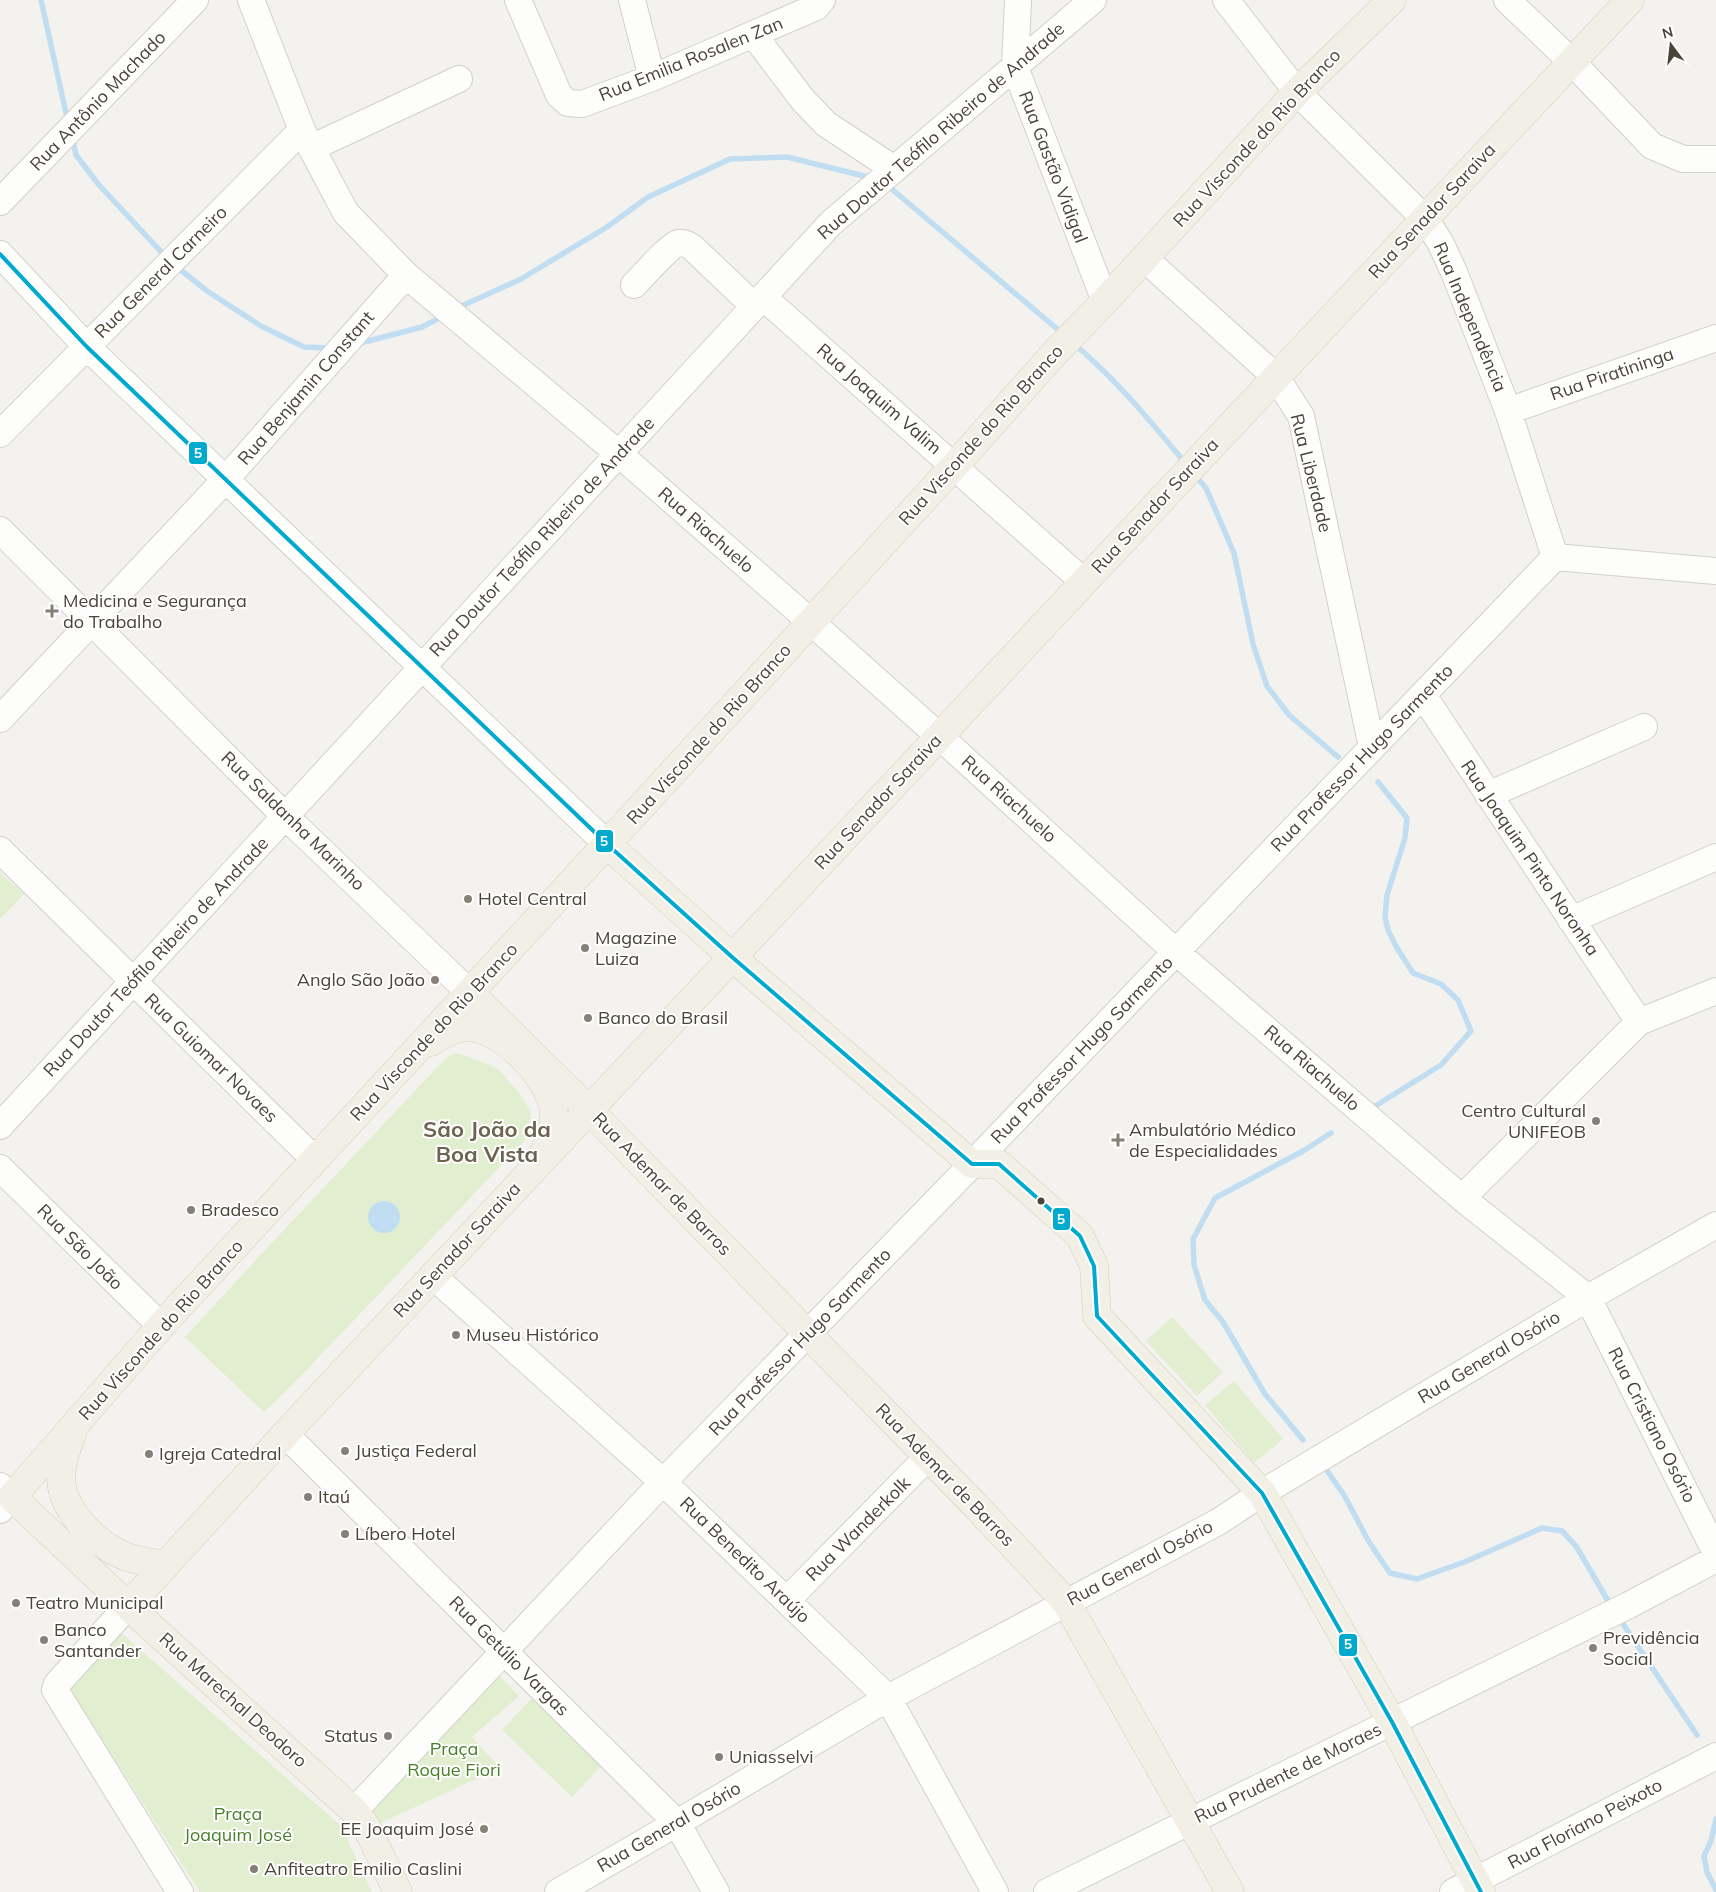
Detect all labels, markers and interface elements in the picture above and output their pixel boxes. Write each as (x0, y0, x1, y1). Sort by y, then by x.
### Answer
street label: Rua Emilia Rosalen Zan (595, 11, 786, 106)
street label: Rua Doutor Teófilo Ribeiro de Andrade (812, 17, 1069, 244)
north arrow (1646, 20, 1696, 70)
text: N (1660, 22, 1675, 43)
street label: Rua Antônio Machado (25, 26, 171, 176)
street label: Rua Visconde do Rio Branco (1168, 44, 1345, 232)
street label: Rua Gastão Vidigal (1014, 88, 1093, 246)
street label: Rua Senador Saraiva (1363, 138, 1500, 283)
street label: Rua General Carneiro (89, 200, 232, 343)
street label: Rua Independência (1429, 238, 1512, 395)
street label: Rua Benjamin Constant (232, 306, 379, 469)
street label: Rua Joaquim Valim (812, 338, 947, 459)
street label: Rua Visconde do Rio Branco (893, 339, 1068, 530)
street label: Rua Piratininga (1547, 342, 1677, 405)
street label: Rua Liberdade (1286, 411, 1337, 535)
street label: Rua Doutor Teófilo Ribeiro de Andrade (424, 412, 659, 662)
street label: Rua Senador Saraiva (1086, 433, 1223, 578)
line badge: 5 (188, 441, 208, 465)
text: 5 (194, 444, 202, 462)
street label: Rua Riachuelo (653, 482, 759, 578)
place label: Medicina e Segurança do Trabalho (63, 589, 247, 633)
marker: Medicina e Segurança do Trabalho (45, 604, 59, 618)
street label: Rua Visconde do Rio Branco (621, 638, 796, 829)
street label: Rua Professor Hugo Sarmento (1266, 659, 1458, 857)
street label: Rua Senador Saraiva (809, 729, 946, 874)
street label: Rua Saldanha Marinho (217, 746, 370, 895)
street label: Rua Riachuelo (957, 750, 1062, 847)
street label: Rua Joaquim Pinto Noronha (1456, 755, 1605, 960)
line badge: 5 (595, 829, 614, 853)
street label: Rua Doutor Teófilo Ribeiro de Andrade (38, 832, 273, 1082)
text: 5 (600, 832, 608, 850)
place label: Hotel Central (478, 887, 587, 910)
marker: Hotel Central (462, 893, 474, 905)
place label: Magazine Luiza (595, 926, 677, 970)
street label: Rua Visconde do Rio Branco (345, 938, 522, 1126)
marker: Magazine Luiza (579, 942, 591, 954)
street label: Rua Professor Hugo Sarmento (986, 951, 1178, 1149)
place label: Anglo São João (297, 968, 425, 991)
marker: Anglo São João (429, 974, 441, 986)
street label: Rua Guiomar Novaes (140, 988, 283, 1127)
place label: Banco do Brasil (598, 1006, 728, 1029)
marker: Banco do Brasil (582, 1012, 594, 1024)
street label: Rua Riachuelo (1259, 1020, 1365, 1116)
place label: Centro Cultural UNIFEOB (1461, 1099, 1586, 1143)
street label: Rua Ademar de Barros (588, 1107, 737, 1260)
district label: São João da Boa Vista (423, 1115, 551, 1168)
marker: Centro Cultural UNIFEOB (1590, 1115, 1602, 1127)
place label: Ambulatório Médico de Especialidades (1129, 1118, 1296, 1162)
marker: Ambulatório Médico de Especialidades (1111, 1133, 1125, 1147)
street label: Rua Senador Saraiva (388, 1177, 525, 1322)
unlabelled marker (1036, 1196, 1046, 1206)
place label: Bradesco (201, 1198, 279, 1221)
street label: Rua São João (32, 1199, 128, 1295)
marker: Bradesco (185, 1204, 197, 1216)
line badge: 5 (1052, 1207, 1071, 1231)
text: 5 (1057, 1210, 1065, 1228)
street label: Rua Visconde do Rio Branco (73, 1234, 248, 1425)
street label: Rua Professor Hugo Sarmento (704, 1243, 896, 1441)
street label: Rua General Osório (1413, 1305, 1564, 1408)
place label: Museu Histórico (466, 1323, 599, 1346)
marker: Museu Histórico (450, 1329, 462, 1341)
street label: Rua Cristiano Osório (1603, 1343, 1702, 1506)
street label: Rua Ademar de Barros (871, 1398, 1020, 1551)
place label: Justiça Federal (355, 1439, 477, 1462)
place label: Igreja Catedral (159, 1442, 282, 1465)
marker: Justiça Federal (339, 1445, 351, 1457)
marker: Igreja Catedral (143, 1448, 155, 1460)
street label: Rua Wanderkolk (800, 1471, 915, 1586)
place label: Itaú (318, 1485, 350, 1508)
marker: Itaú (302, 1491, 314, 1503)
street label: Rua Benedito Araújo (675, 1491, 815, 1628)
street label: Rua General Osório (1063, 1514, 1217, 1611)
place label: Líbero Hotel (355, 1522, 456, 1545)
marker: Líbero Hotel (339, 1528, 351, 1540)
place label: Teatro Municipal (26, 1591, 164, 1614)
street label: Rua Getúlio Vargas (444, 1591, 574, 1721)
marker: Teatro Municipal (10, 1597, 22, 1609)
place label: Banco Santander (54, 1618, 142, 1662)
place label: Previdência Social (1603, 1626, 1700, 1670)
street label: Rua Marechal Deodoro (155, 1627, 312, 1772)
line badge: 5 (1338, 1633, 1358, 1657)
marker: Banco Santander (38, 1634, 50, 1646)
text: 5 (1344, 1635, 1352, 1653)
marker: Previdência Social (1587, 1642, 1599, 1654)
street label: Rua Prudente de Moraes (1190, 1717, 1385, 1828)
place label: Status (324, 1724, 378, 1747)
marker: Status (382, 1730, 394, 1742)
park label: Praça Roque Fiori (407, 1737, 501, 1781)
place label: Uniasselvi (729, 1745, 814, 1768)
marker: Uniasselvi (713, 1751, 725, 1763)
street label: Rua Floriano Peixoto (1504, 1773, 1666, 1874)
street label: Rua General Osório (593, 1776, 745, 1877)
park label: Praça Joaquim José (184, 1802, 292, 1846)
place label: EE Joaquim José (340, 1817, 474, 1840)
marker: EE Joaquim José (478, 1823, 490, 1835)
place label: Anfiteatro Emilio Caslini (264, 1857, 462, 1880)
marker: Anfiteatro Emilio Caslini (248, 1863, 260, 1875)

